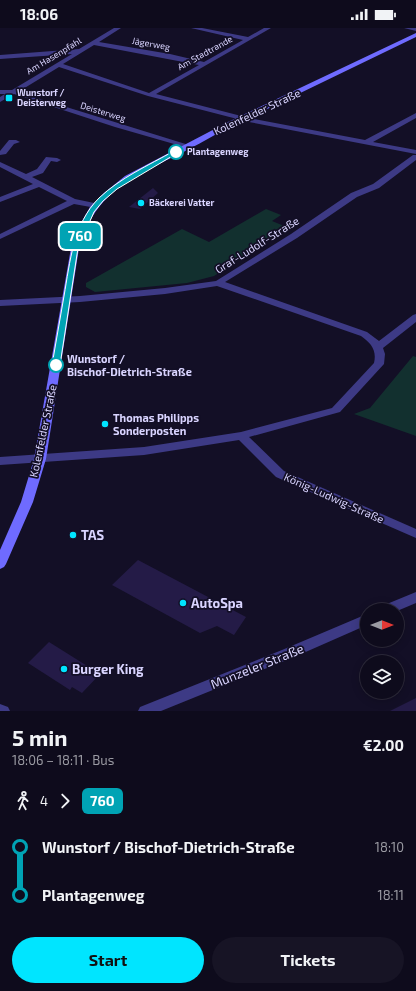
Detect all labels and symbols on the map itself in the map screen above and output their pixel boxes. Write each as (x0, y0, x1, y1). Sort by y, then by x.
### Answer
street label: Am Stadtrande (175, 33, 234, 72)
street label: Am Hasenpfahl (24, 35, 84, 76)
street label: Jägerweg (131, 35, 171, 52)
street label: Kolenfelder Straße (211, 86, 302, 137)
place label: Wunstorf / Deisterweg (17, 87, 67, 108)
marker: Wunstorf / Deisterweg (4, 93, 14, 103)
street label: Deisterweg (79, 99, 127, 124)
marker: Plantagenweg (168, 144, 184, 160)
place label: Plantagenweg (187, 146, 249, 157)
place label: Bäckerei Vatter (149, 197, 215, 208)
marker: Bäckerei Vatter (136, 198, 146, 208)
street label: Graf-Ludolf-Straße (212, 213, 301, 276)
line badge: 760 (57, 223, 103, 249)
place label: Wunstorf / Bischof-Dietrich-Straße (67, 352, 192, 378)
marker: Wunstorf / Bischof-Dietrich-Straße (48, 357, 64, 373)
street label: Kolenfelder Straße (26, 383, 59, 478)
place label: Thomas Philipps Sonderposten (113, 411, 199, 437)
marker: Thomas Philipps Sonderposten (100, 419, 110, 429)
street label: König-Ludwig-Straße (282, 470, 386, 525)
place label: TAS (81, 527, 105, 543)
marker: TAS (68, 530, 78, 540)
place label: AutoSpa (191, 595, 243, 611)
marker: AutoSpa (178, 598, 188, 608)
north arrow (360, 603, 404, 647)
street label: Munzeler Straße (208, 640, 306, 692)
place label: Burger King (72, 661, 144, 677)
marker: Burger King (59, 664, 69, 674)

